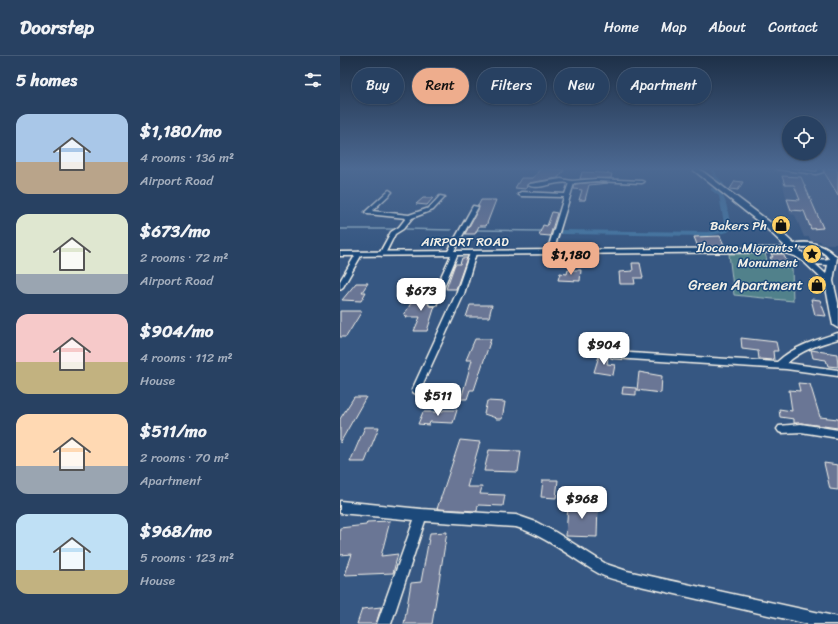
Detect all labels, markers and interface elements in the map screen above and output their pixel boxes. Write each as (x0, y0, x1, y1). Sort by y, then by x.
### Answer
text: Doorstep (20, 11, 94, 44)
text: Home (604, 15, 639, 40)
text: Map (661, 15, 687, 40)
text: About (709, 15, 746, 40)
text: Contact (768, 15, 818, 40)
text: 5 homes (16, 65, 77, 95)
chip: Buy (352, 68, 404, 104)
chip: Rent (412, 68, 469, 104)
chip: Filters (477, 68, 546, 104)
chip: New (554, 68, 609, 104)
chip: Apartment (617, 68, 711, 104)
icon: filters (302, 69, 324, 91)
text: $1,180/mo (140, 116, 222, 146)
map controls (782, 116, 826, 160)
button: locate (782, 116, 826, 160)
icon: home (48, 130, 96, 178)
text: 4 rooms · 136 m² (140, 146, 234, 169)
text: Airport Road (140, 169, 213, 192)
place label: Bakers Ph (710, 214, 767, 237)
shop icon: Bakers Ph (770, 214, 792, 236)
text: $673/mo (140, 216, 210, 246)
icon: home (48, 230, 96, 278)
street label: AIRPORT ROAD (420, 230, 509, 253)
place label: Ilocano Migrants' Monument (695, 236, 798, 274)
pin: $1,180 (538, 242, 604, 276)
text: $1,180 (551, 243, 591, 266)
place icon: Ilocano Migrants' Monument (801, 243, 823, 265)
text: 2 rooms · 72 m² (140, 246, 228, 269)
text: Airport Road (140, 269, 213, 292)
place label: Green Apartment (688, 272, 803, 298)
shop icon: Green Apartment (806, 274, 828, 296)
pin: $673 (397, 278, 445, 312)
text: $673 (406, 279, 436, 302)
text: $904/mo (140, 316, 213, 346)
icon: home (48, 330, 96, 378)
pin: $904 (580, 332, 628, 366)
text: $904 (587, 333, 621, 356)
text: 4 rooms · 112 m² (140, 346, 233, 369)
text: House (140, 369, 175, 392)
pin: $511 (414, 383, 462, 417)
text: $511 (424, 384, 452, 407)
text: $511/mo (140, 416, 207, 446)
icon: home (48, 430, 96, 478)
text: 2 rooms · 70 m² (140, 446, 229, 469)
text: Apartment (140, 469, 201, 492)
pin: $968 (558, 486, 606, 520)
text: $968 (566, 487, 598, 510)
text: $968/mo (140, 516, 212, 546)
icon: home (48, 530, 96, 578)
text: 5 rooms · 123 m² (140, 546, 234, 569)
text: House (140, 569, 175, 592)

